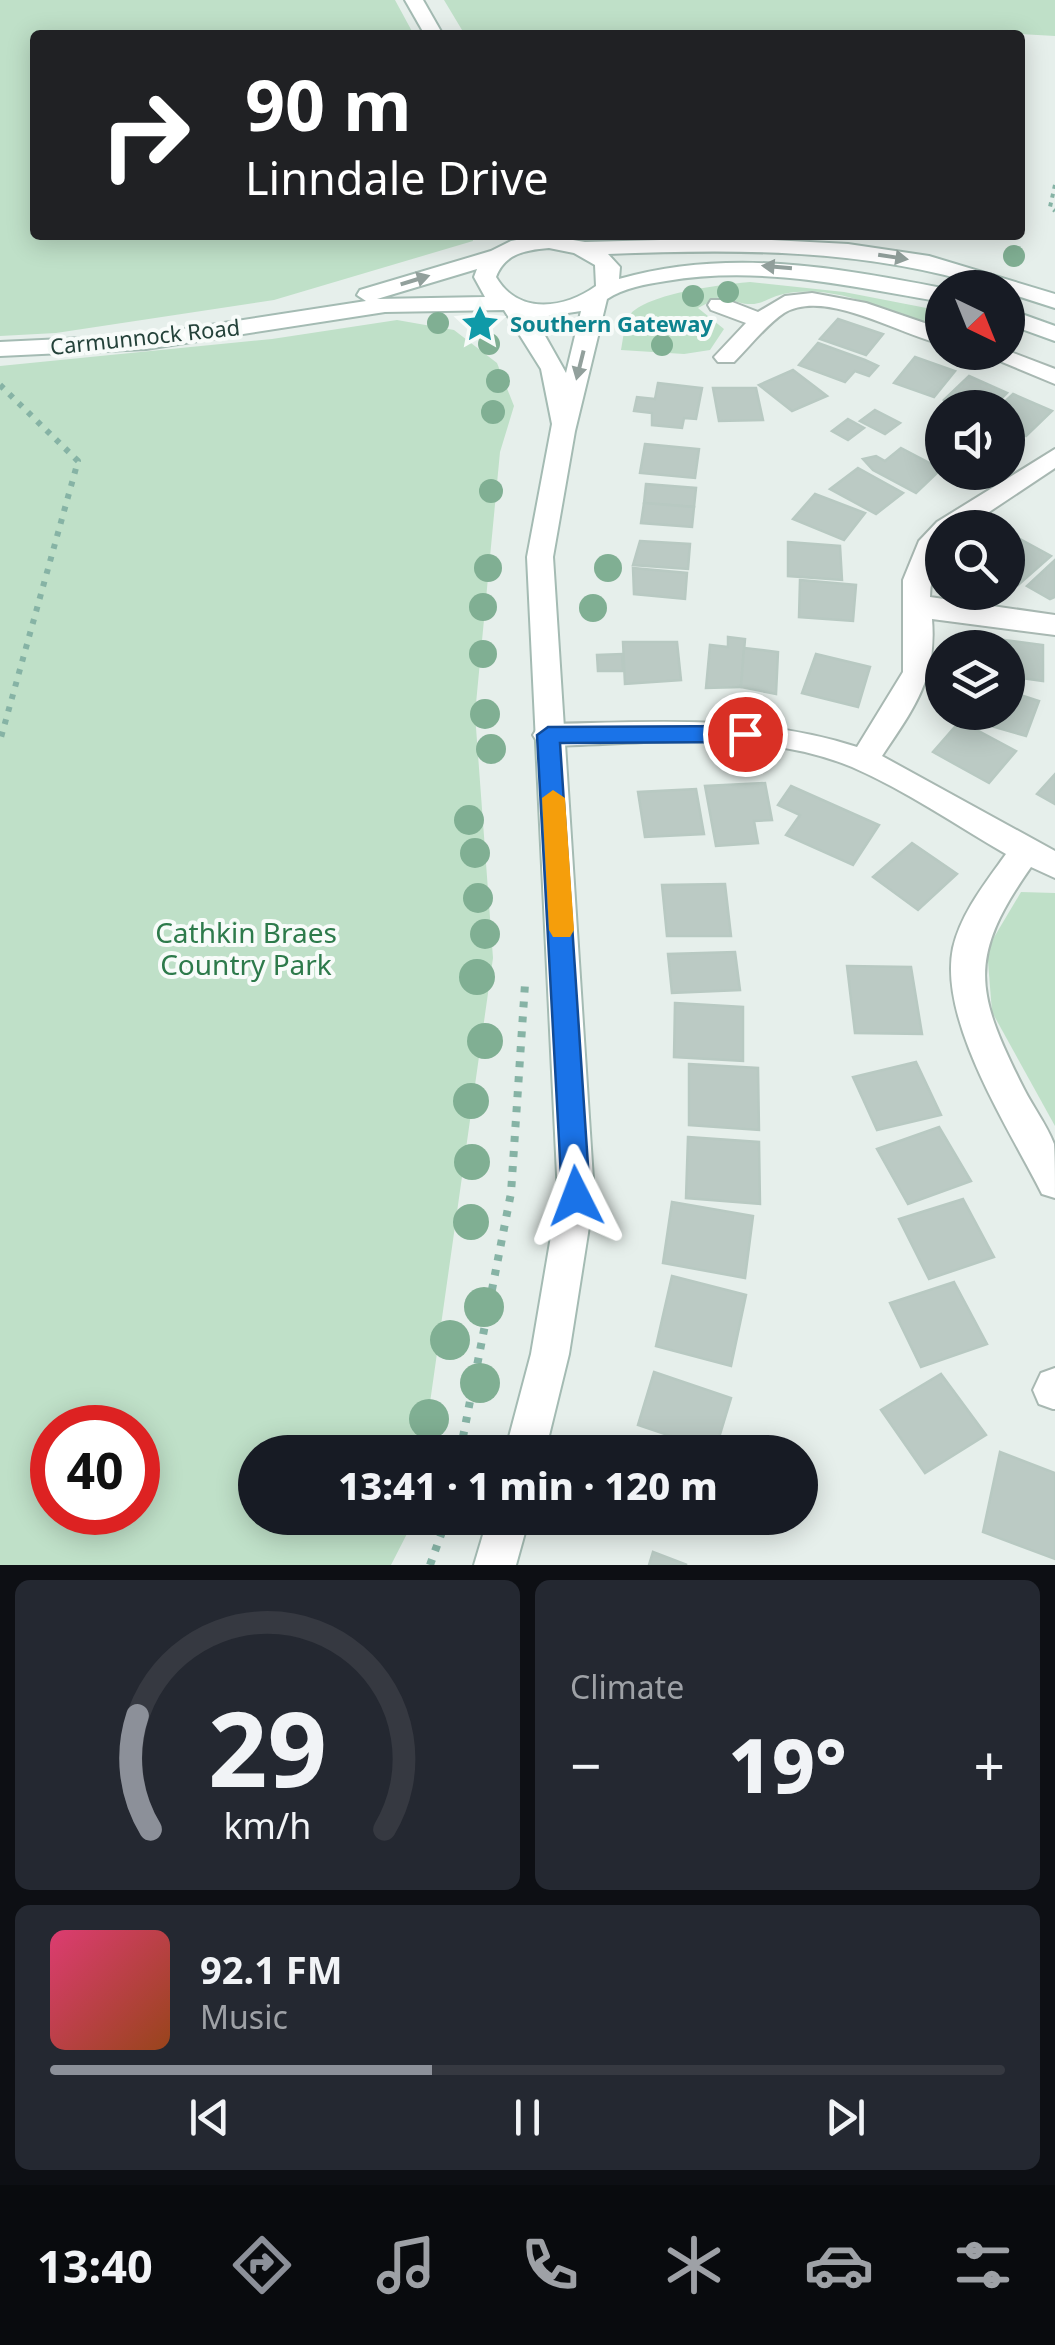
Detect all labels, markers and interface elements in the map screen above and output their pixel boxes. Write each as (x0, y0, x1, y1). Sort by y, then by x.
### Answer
text: 90 m (245, 56, 412, 152)
icon: right (80, 70, 210, 200)
text: Linndale Drive (245, 147, 549, 208)
one-way arrow (877, 250, 909, 265)
one-way arrow (761, 259, 793, 275)
north arrow (925, 270, 1025, 370)
map controls (925, 270, 1025, 730)
one-way arrow (401, 272, 431, 287)
place icon: Southern Gateway (459, 303, 501, 345)
place label: Southern Gateway (510, 308, 713, 338)
street label: Carmunnock Road (48, 311, 241, 361)
one-way arrow (571, 350, 587, 381)
button: sound (925, 390, 1025, 490)
button: search (925, 510, 1025, 610)
button: layers (925, 630, 1025, 730)
pin (703, 692, 788, 777)
icon: arrive (718, 707, 773, 762)
park label: Cathkin Braes Country Park (155, 913, 337, 983)
position arrow (524, 1144, 628, 1248)
speed limit sign: 40 (30, 1405, 160, 1535)
text: 13:41 · 1 min · 120 m (338, 1459, 718, 1511)
text: Climate (570, 1665, 684, 1708)
text: 29 (208, 1676, 327, 1817)
text: 19° (728, 1713, 847, 1815)
text: − (570, 1727, 601, 1802)
text: + (974, 1727, 1005, 1802)
text: km/h (224, 1801, 311, 1849)
text: 92.1 FM (200, 1943, 342, 1995)
text: Music (200, 1995, 288, 2038)
icon: previous (182, 2090, 237, 2145)
icon: pause (500, 2090, 555, 2145)
icon: next (818, 2090, 873, 2145)
icon: directions (227, 2230, 297, 2300)
icon: music (371, 2230, 441, 2300)
icon: phone (515, 2230, 585, 2300)
icon: climate (659, 2230, 729, 2300)
icon: car (804, 2230, 874, 2300)
icon: filters (948, 2230, 1018, 2300)
text: 13:40 (37, 2235, 153, 2296)

